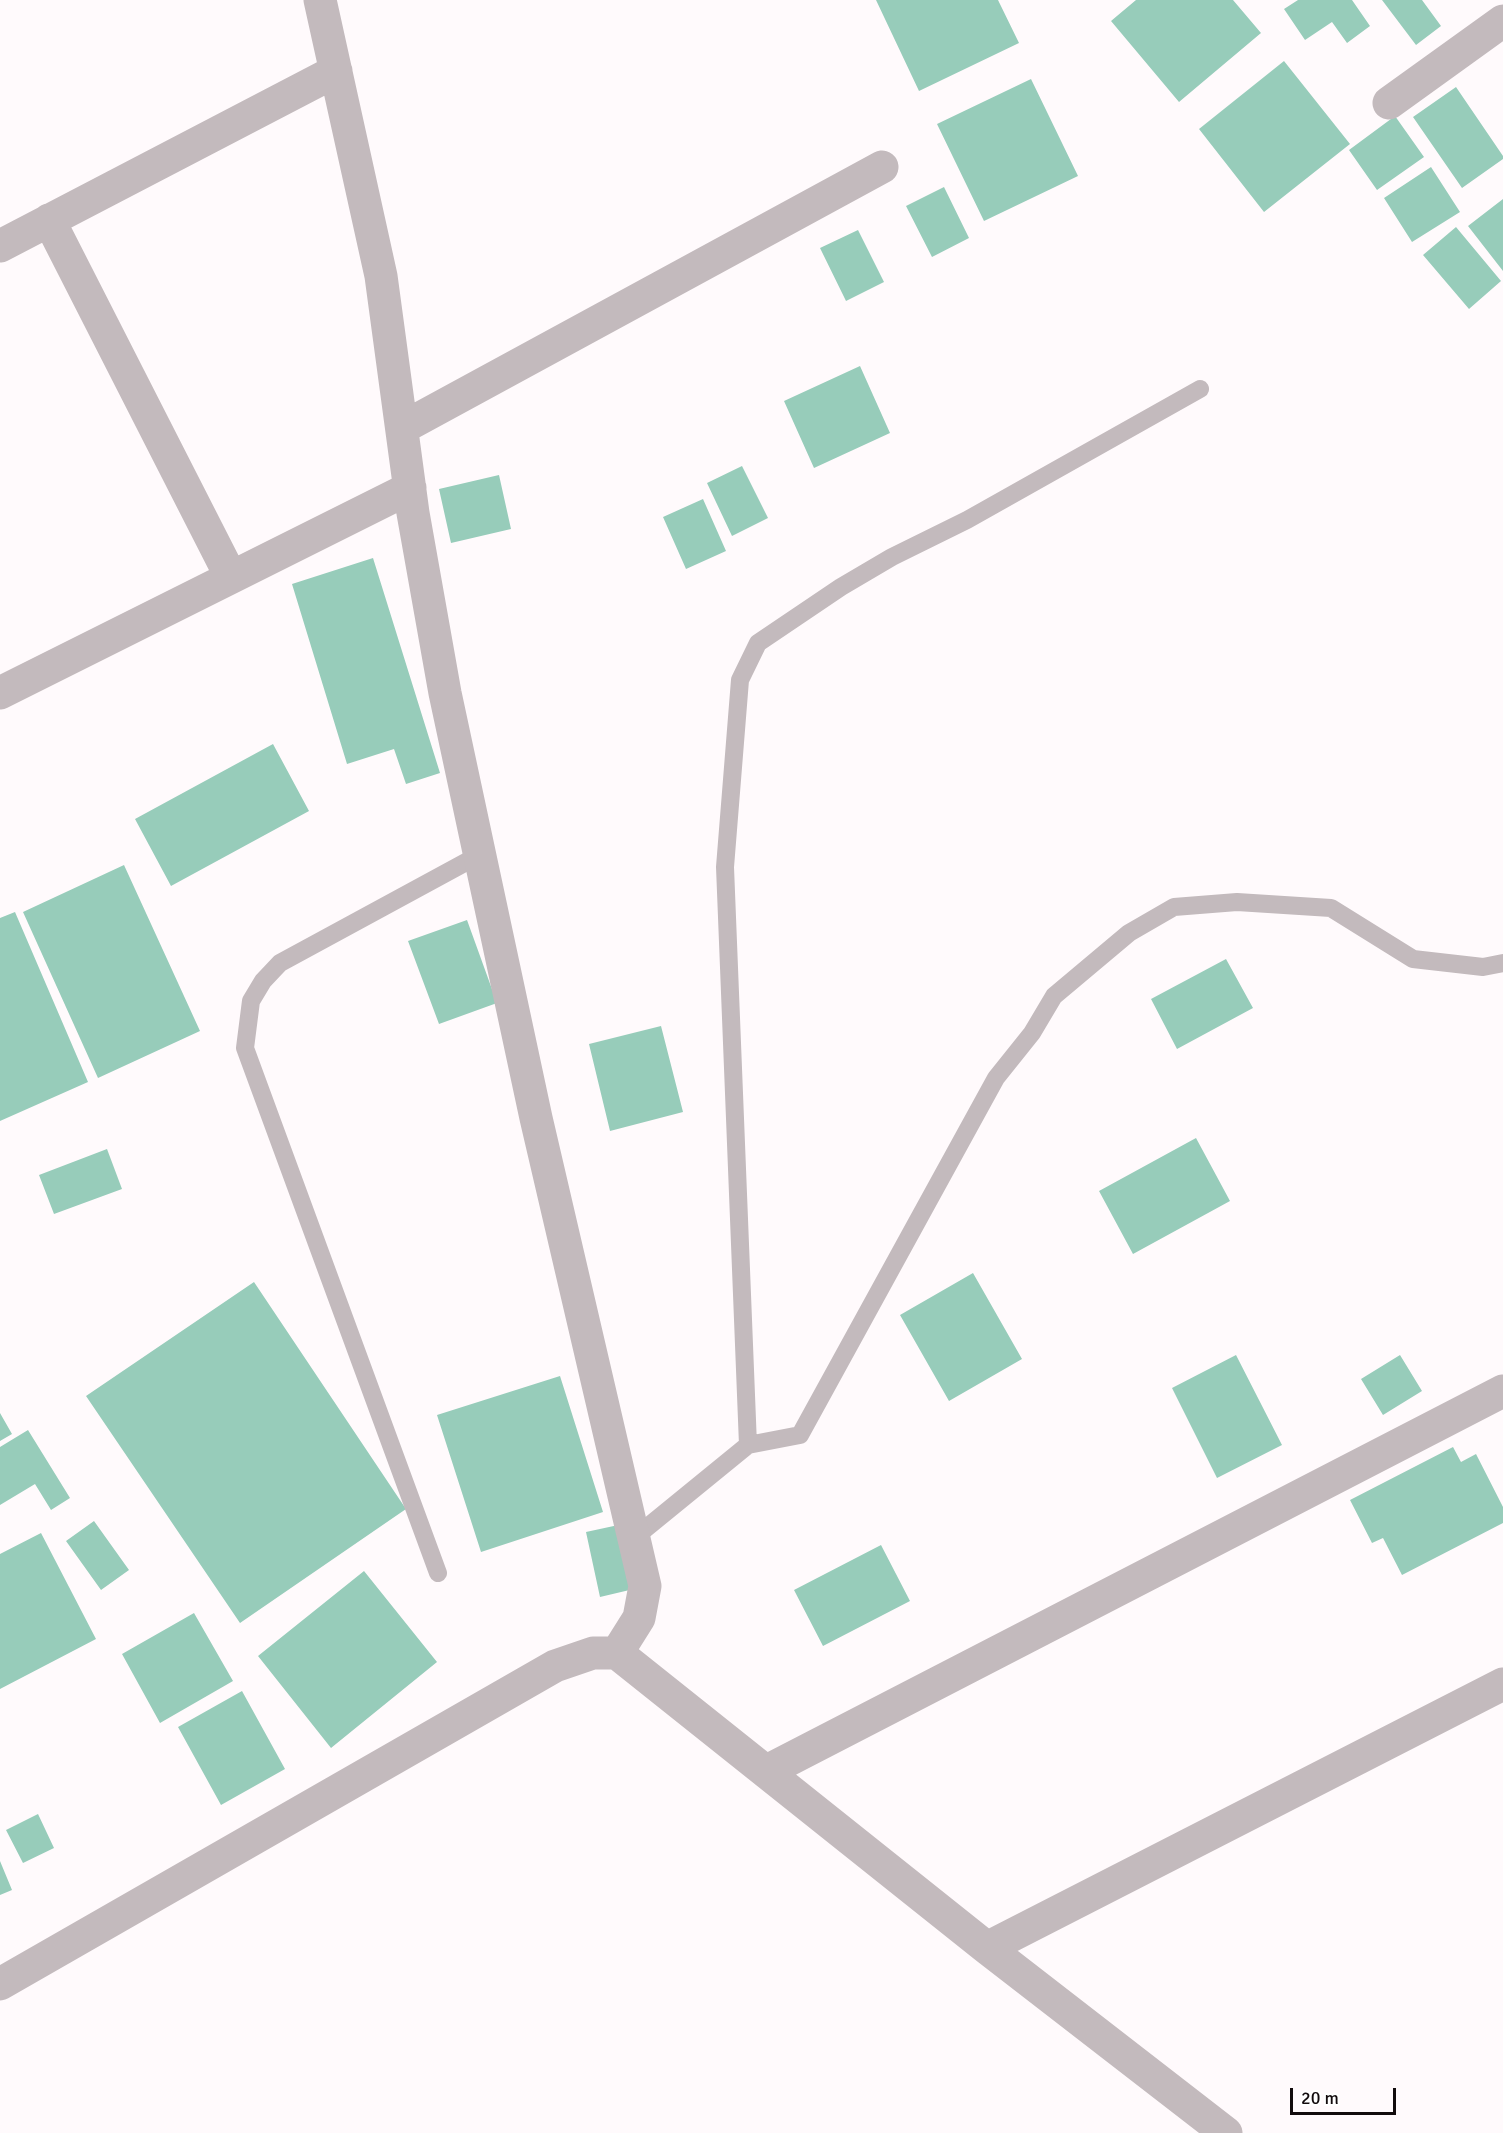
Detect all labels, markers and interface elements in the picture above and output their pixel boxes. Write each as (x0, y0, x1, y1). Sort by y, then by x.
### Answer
scale bar (1293, 2076, 1400, 2114)
text: 20 m (1301, 2087, 1339, 2109)

